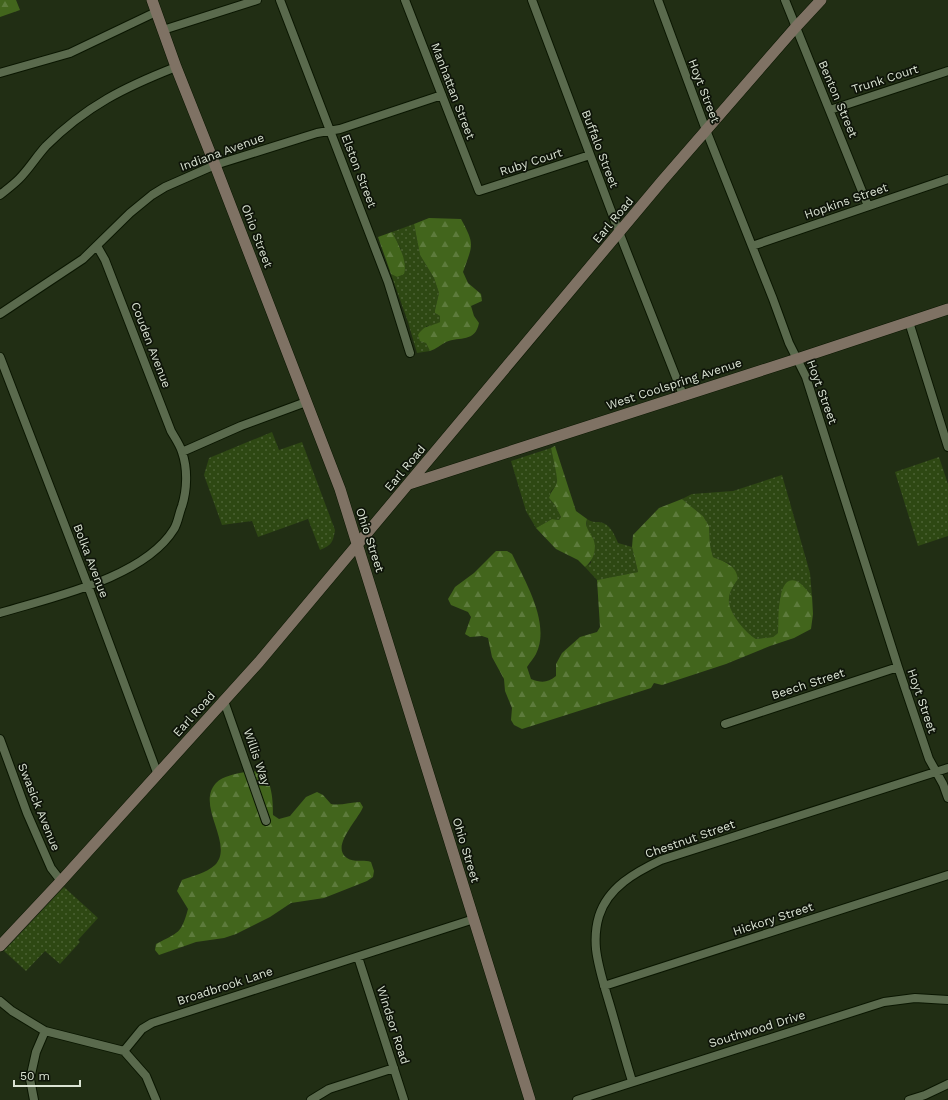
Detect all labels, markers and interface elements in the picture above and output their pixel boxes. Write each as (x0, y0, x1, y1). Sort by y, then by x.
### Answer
street label: Manhattan Street (428, 41, 478, 141)
street label: Hoyt Street (685, 57, 723, 125)
street label: Benton Street (816, 59, 860, 139)
street label: Trunk Court (850, 62, 920, 96)
street label: Buffalo Street (579, 108, 621, 190)
street label: Indiana Avenue (178, 130, 266, 174)
street label: Elston Street (339, 132, 379, 210)
street label: Ruby Court (498, 145, 564, 179)
street label: Hopkins Street (802, 180, 890, 222)
street label: Earl Road (590, 194, 636, 246)
street label: Ohio Street (238, 202, 276, 270)
street label: Couden Avenue (128, 300, 174, 390)
street label: West Coolspring Avenue (604, 355, 744, 413)
street label: Hoyt Street (804, 358, 840, 426)
street label: Earl Road (382, 442, 428, 494)
street label: Ohio Street (353, 506, 387, 574)
street label: Bolka Avenue (70, 522, 112, 600)
street label: Beech Street (770, 666, 846, 702)
street label: Hoyt Street (904, 667, 940, 735)
street label: Earl Road (170, 689, 218, 739)
street label: Willis Way (241, 727, 273, 788)
street label: Swasick Avenue (15, 761, 63, 853)
street label: Ohio Street (450, 816, 482, 884)
street label: Chestnut Street (643, 817, 737, 861)
street label: Hickory Street (731, 899, 815, 939)
street label: Broadbrook Lane (175, 964, 275, 1008)
street label: Windsor Road (374, 984, 412, 1066)
street label: Southwood Drive (707, 1008, 807, 1050)
scale bar (14, 1062, 80, 1088)
text: 50 m (20, 1069, 50, 1083)

